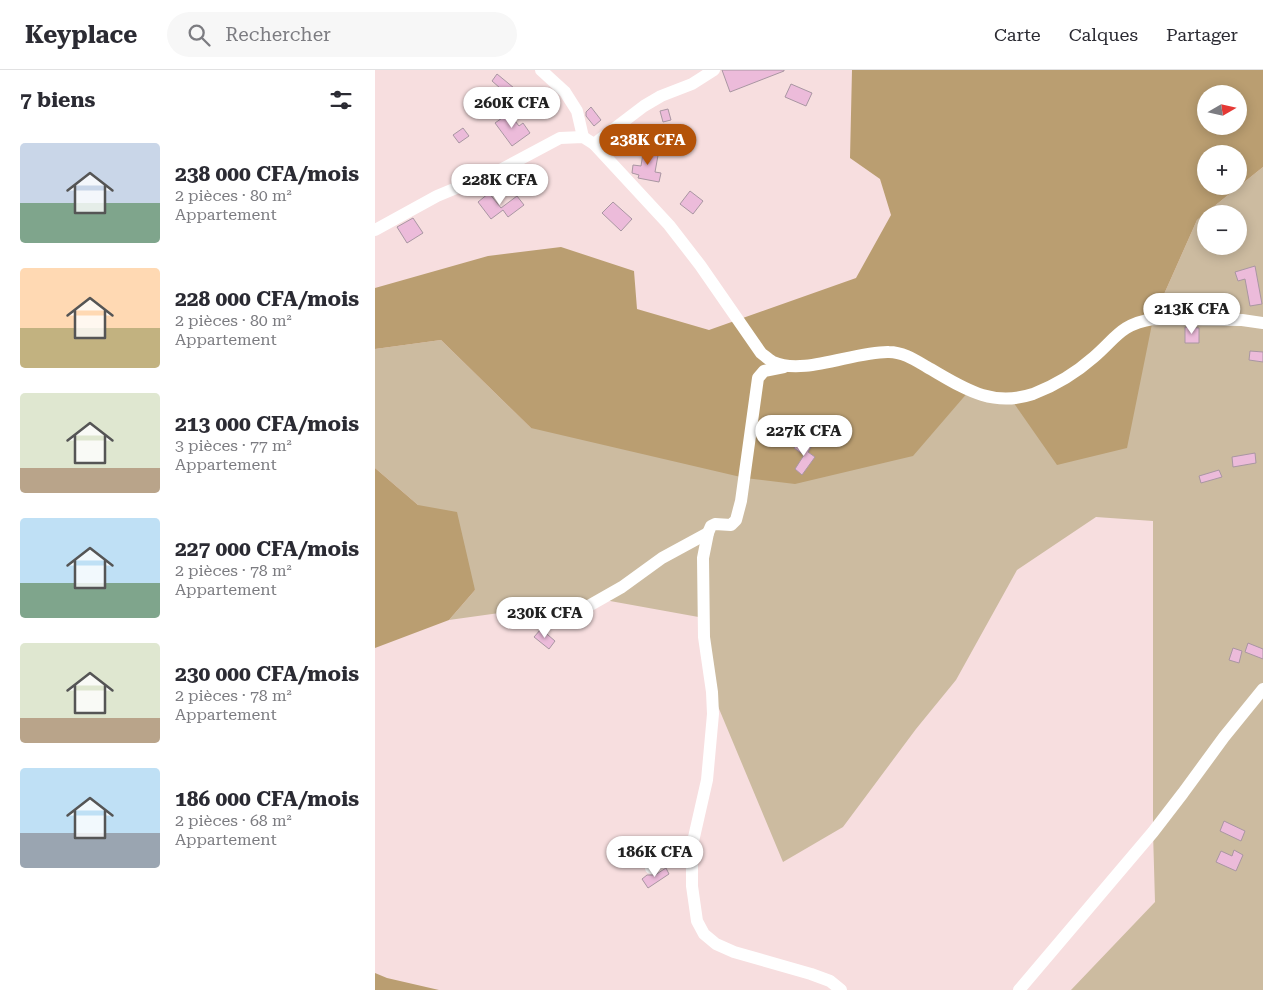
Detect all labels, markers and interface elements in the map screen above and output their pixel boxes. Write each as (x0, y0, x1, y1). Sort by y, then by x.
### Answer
search box (167, 12, 517, 57)
text: Keyplace (25, 21, 137, 49)
icon: search (185, 21, 213, 49)
text: Rechercher (225, 23, 331, 46)
text: Carte (994, 24, 1041, 45)
text: Calques (1069, 24, 1138, 45)
text: Partager (1166, 24, 1238, 45)
north arrow (1197, 85, 1247, 135)
map controls (1197, 85, 1247, 255)
icon: filters (327, 86, 355, 114)
pin: 260K CFA (460, 87, 564, 129)
text: 7 biens (20, 88, 95, 112)
text: 260K CFA (474, 93, 550, 112)
pin: 238K CFA (596, 124, 700, 166)
text: 238K CFA (610, 130, 686, 149)
button: + (1197, 145, 1247, 195)
text: 238 000 CFA/mois (175, 162, 359, 186)
icon: home (60, 163, 120, 223)
pin: 228K CFA (448, 164, 552, 206)
text: 228K CFA (462, 170, 538, 189)
text: 2 pièces · 80 m² (175, 186, 292, 205)
text: Appartement (175, 205, 277, 224)
button: − (1197, 205, 1247, 255)
text: 228 000 CFA/mois (175, 287, 359, 311)
icon: home (60, 288, 120, 348)
pin: 213K CFA (1140, 292, 1244, 335)
text: 213K CFA (1154, 299, 1230, 318)
text: 2 pièces · 80 m² (175, 311, 292, 330)
text: Appartement (175, 330, 277, 349)
text: 213 000 CFA/mois (175, 412, 359, 436)
icon: home (60, 413, 120, 473)
pin: 227K CFA (752, 414, 856, 457)
text: 227K CFA (766, 421, 842, 440)
text: 3 pièces · 77 m² (175, 436, 292, 455)
text: Appartement (175, 455, 277, 474)
text: 227 000 CFA/mois (175, 537, 359, 561)
icon: home (60, 538, 120, 598)
text: 2 pièces · 78 m² (175, 561, 292, 580)
text: Appartement (175, 580, 277, 599)
pin: 230K CFA (493, 596, 597, 639)
text: 230K CFA (507, 603, 583, 622)
text: 230 000 CFA/mois (175, 662, 359, 686)
icon: home (60, 663, 120, 723)
text: 2 pièces · 78 m² (175, 686, 292, 705)
text: Appartement (175, 705, 277, 724)
text: 186 000 CFA/mois (175, 787, 359, 811)
icon: home (60, 788, 120, 848)
text: 2 pièces · 68 m² (175, 811, 292, 830)
text: Appartement (175, 830, 277, 849)
pin: 186K CFA (603, 836, 707, 878)
text: 186K CFA (617, 842, 693, 861)

